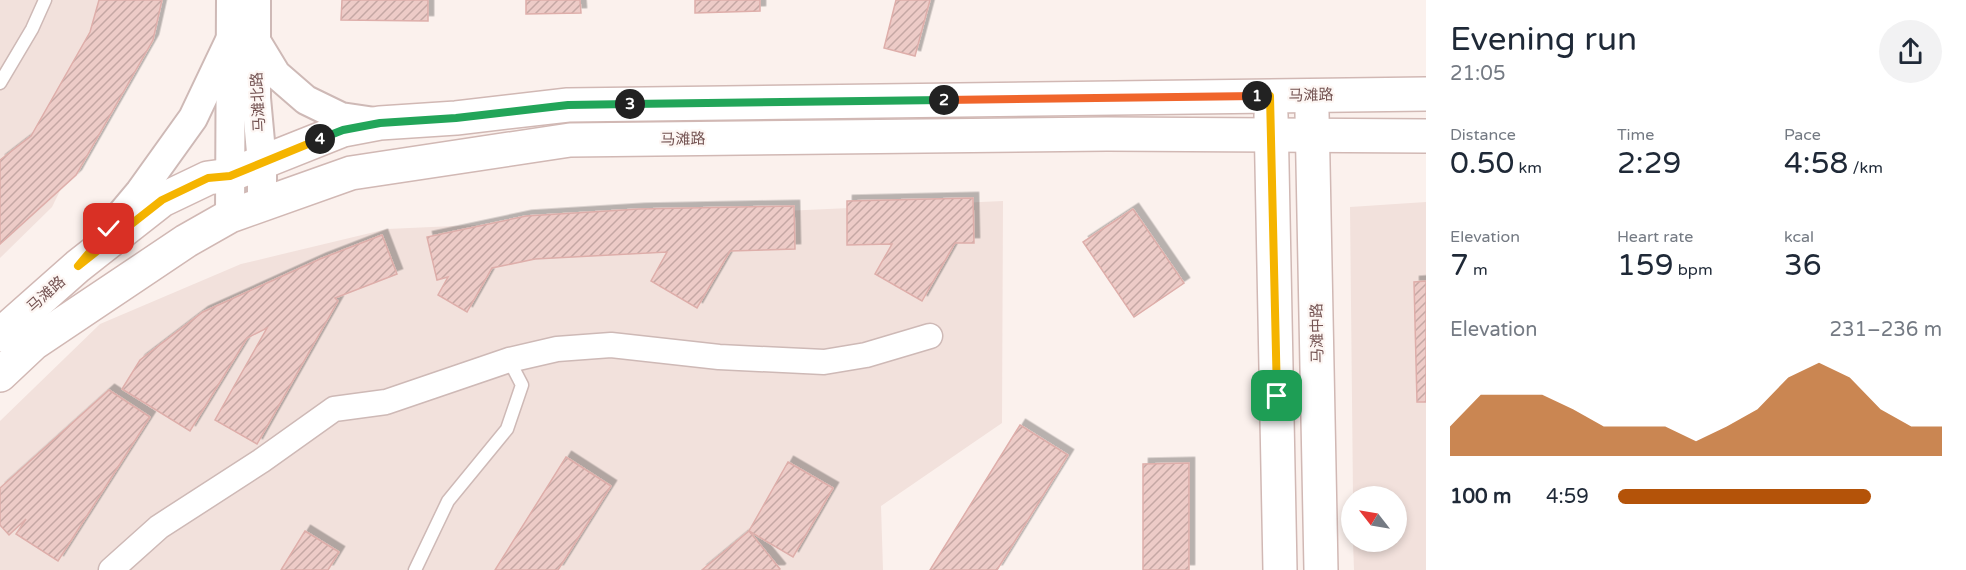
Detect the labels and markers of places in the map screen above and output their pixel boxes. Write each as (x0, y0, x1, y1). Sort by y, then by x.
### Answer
pin: 1 (1242, 81, 1272, 111)
pin: 2 (929, 85, 959, 115)
pin: 3 (615, 89, 645, 119)
pin: 4 (305, 124, 335, 154)
pin (83, 203, 134, 254)
pin (1251, 370, 1302, 421)

